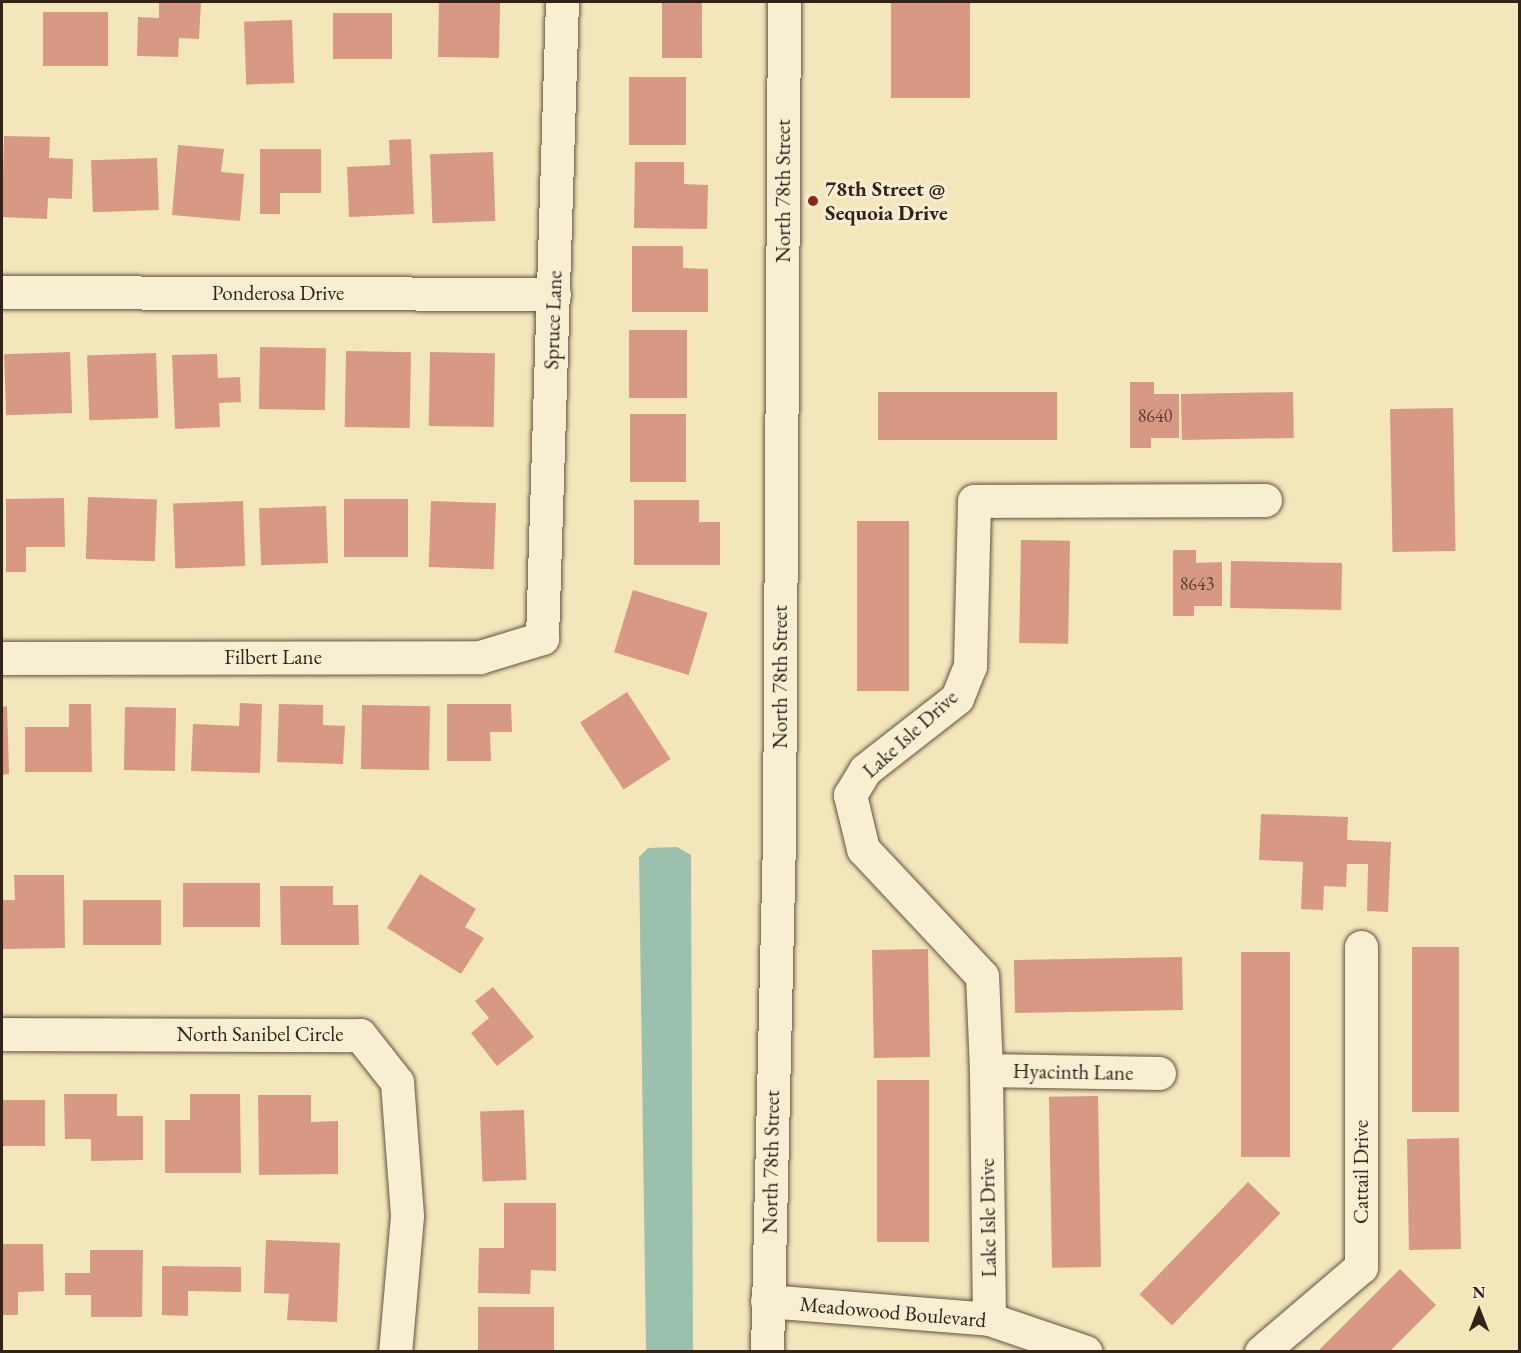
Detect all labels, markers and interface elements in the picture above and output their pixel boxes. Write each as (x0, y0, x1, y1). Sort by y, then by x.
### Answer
street label: North 78th Street (770, 119, 796, 263)
place label: 78th Street @ Sequoia Drive (825, 176, 948, 226)
marker: 78th Street @ Sequoia Drive (806, 194, 820, 208)
street label: Spruce Lane (539, 270, 567, 370)
street label: Ponderosa Drive (212, 280, 344, 306)
house number: 8640 (1138, 405, 1172, 427)
house number: 8643 (1180, 573, 1214, 595)
street label: North 78th Street (767, 605, 793, 749)
street label: Filbert Lane (224, 644, 322, 670)
street label: Lake Isle Drive (857, 685, 963, 783)
street label: North Sanibel Circle (176, 1021, 344, 1047)
street label: Hyacinth Lane (1012, 1058, 1134, 1086)
street label: North 78th Street (757, 1090, 785, 1234)
street label: Cattail Drive (1348, 1120, 1374, 1224)
street label: Lake Isle Drive (974, 1158, 1002, 1278)
north arrow (1449, 1281, 1509, 1341)
text: N (1473, 1282, 1485, 1303)
street label: Meadowood Boulevard (799, 1291, 987, 1333)

